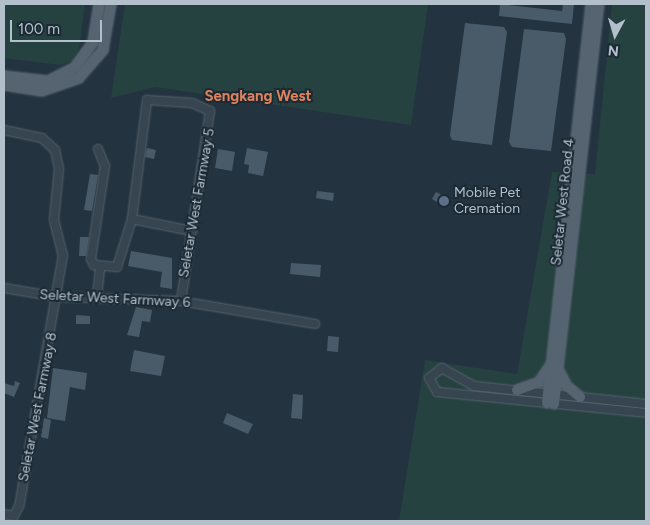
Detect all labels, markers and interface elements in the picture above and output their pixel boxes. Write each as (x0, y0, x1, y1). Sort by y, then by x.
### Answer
scale bar (12, 10, 105, 42)
north arrow (590, 10, 640, 60)
text: 100 m (18, 20, 60, 38)
text: N (607, 41, 620, 59)
district label: Sengkang West (204, 88, 312, 106)
street label: Seletar West Farmway 5 (176, 127, 218, 279)
street label: Seletar West Road 4 (548, 138, 578, 266)
place label: Mobile Pet Cremation (454, 185, 520, 218)
marker: Mobile Pet Cremation (438, 195, 450, 207)
street label: Seletar West Farmway 6 (39, 287, 191, 311)
street label: Seletar West Farmway 8 (15, 331, 61, 483)

